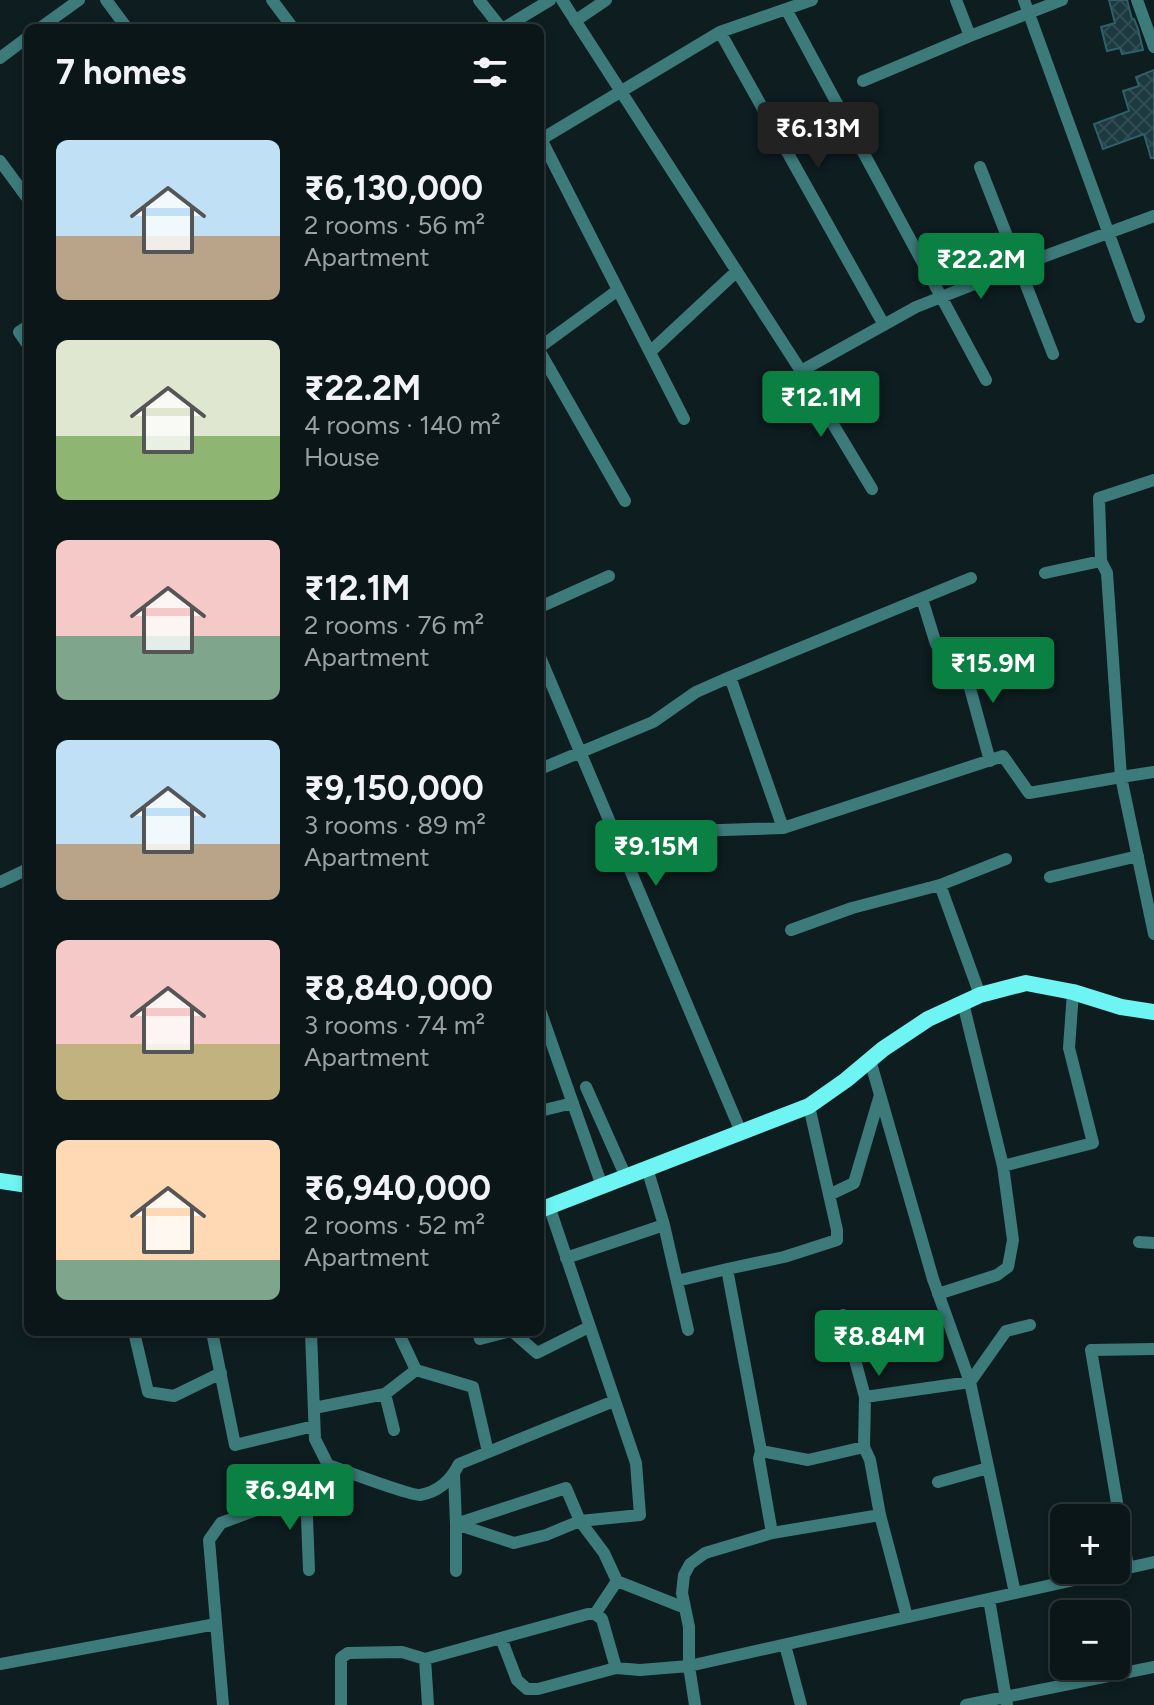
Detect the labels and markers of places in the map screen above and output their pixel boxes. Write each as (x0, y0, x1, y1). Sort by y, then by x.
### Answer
pin: ₹6.13M (753, 102, 883, 170)
pin: ₹22.2M (916, 233, 1046, 301)
pin: ₹12.1M (756, 371, 886, 439)
pin: ₹15.9M (928, 637, 1058, 705)
pin: ₹9.15M (591, 820, 721, 888)
pin: ₹8.84M (814, 1310, 944, 1378)
pin: ₹6.94M (225, 1464, 355, 1532)

